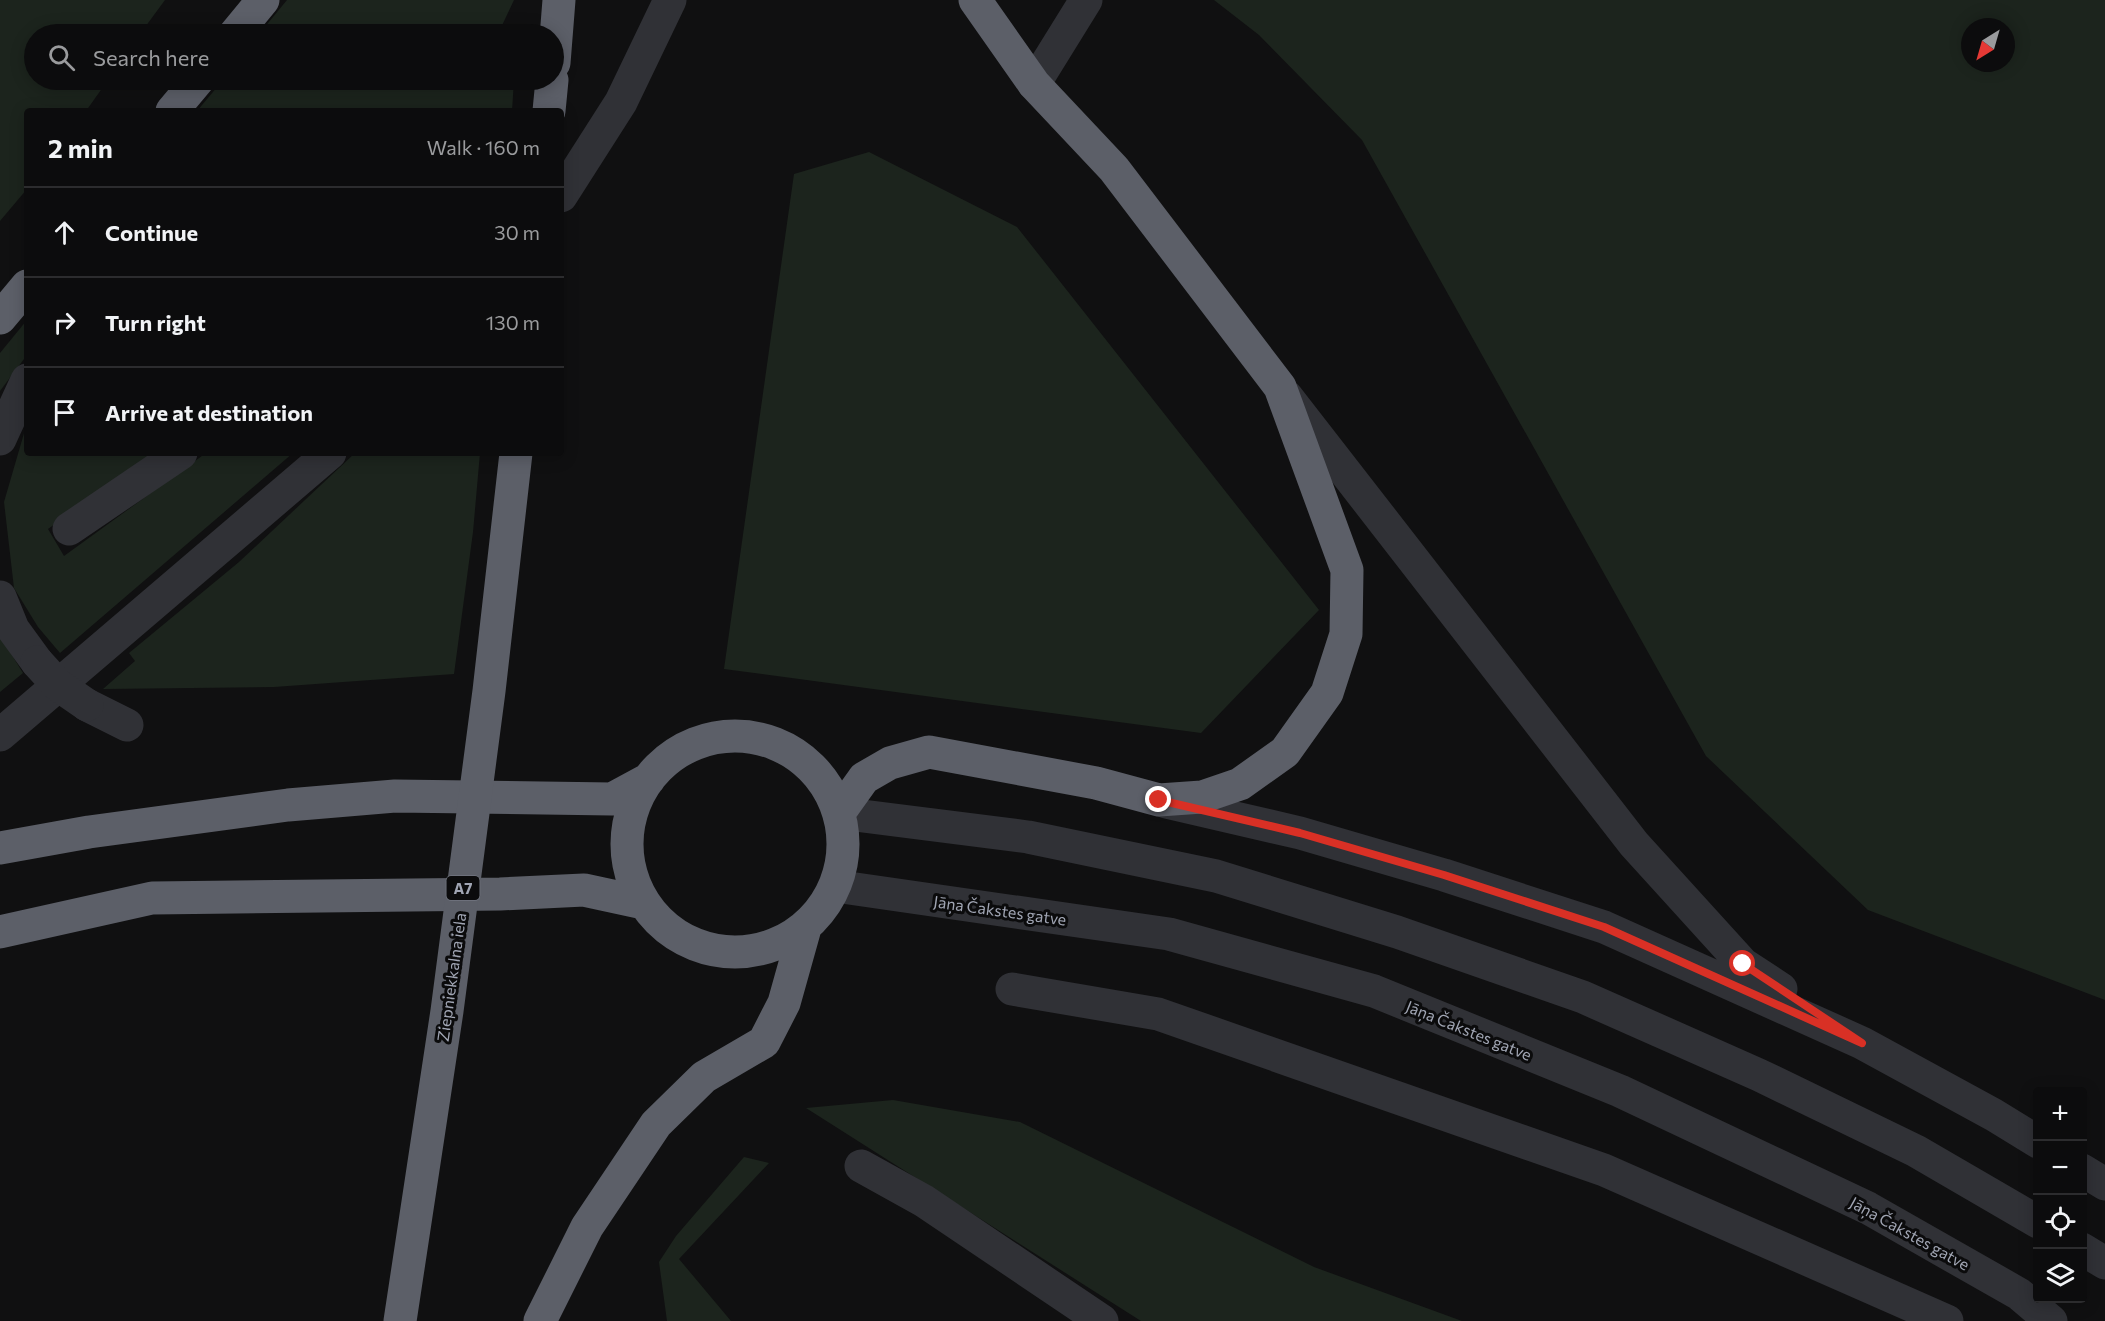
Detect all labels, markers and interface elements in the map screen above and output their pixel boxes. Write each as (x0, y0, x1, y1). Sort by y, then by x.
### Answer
north arrow (1961, 18, 2015, 72)
search box (24, 24, 564, 90)
icon: search (45, 41, 78, 74)
text: Search here (93, 44, 209, 71)
text: 2 min (48, 132, 113, 163)
text: Walk · 160 m (427, 135, 540, 159)
icon: ahead (48, 216, 81, 249)
text: Continue (105, 219, 198, 246)
text: 30 m (494, 220, 540, 244)
icon: right (48, 306, 81, 339)
text: Turn right (105, 309, 206, 336)
text: 130 m (486, 310, 540, 334)
icon: arrive (48, 396, 81, 429)
text: Arrive at destination (105, 399, 313, 426)
route end (1145, 786, 1171, 812)
road number: A7 (446, 876, 480, 900)
street label: Jāņa Čakstes gatve (932, 891, 1068, 931)
street label: Ziepniekkalna iela (433, 911, 469, 1043)
route start (1729, 950, 1755, 976)
street label: Jāņa Čakstes gatve (1403, 996, 1535, 1066)
map controls (2033, 1087, 2087, 1303)
button: + (2033, 1087, 2087, 1141)
button: − (2033, 1141, 2087, 1195)
street label: Jāņa Čakstes gatve (1846, 1192, 1973, 1276)
button: locate (2033, 1195, 2087, 1249)
button: layers (2033, 1249, 2087, 1303)

